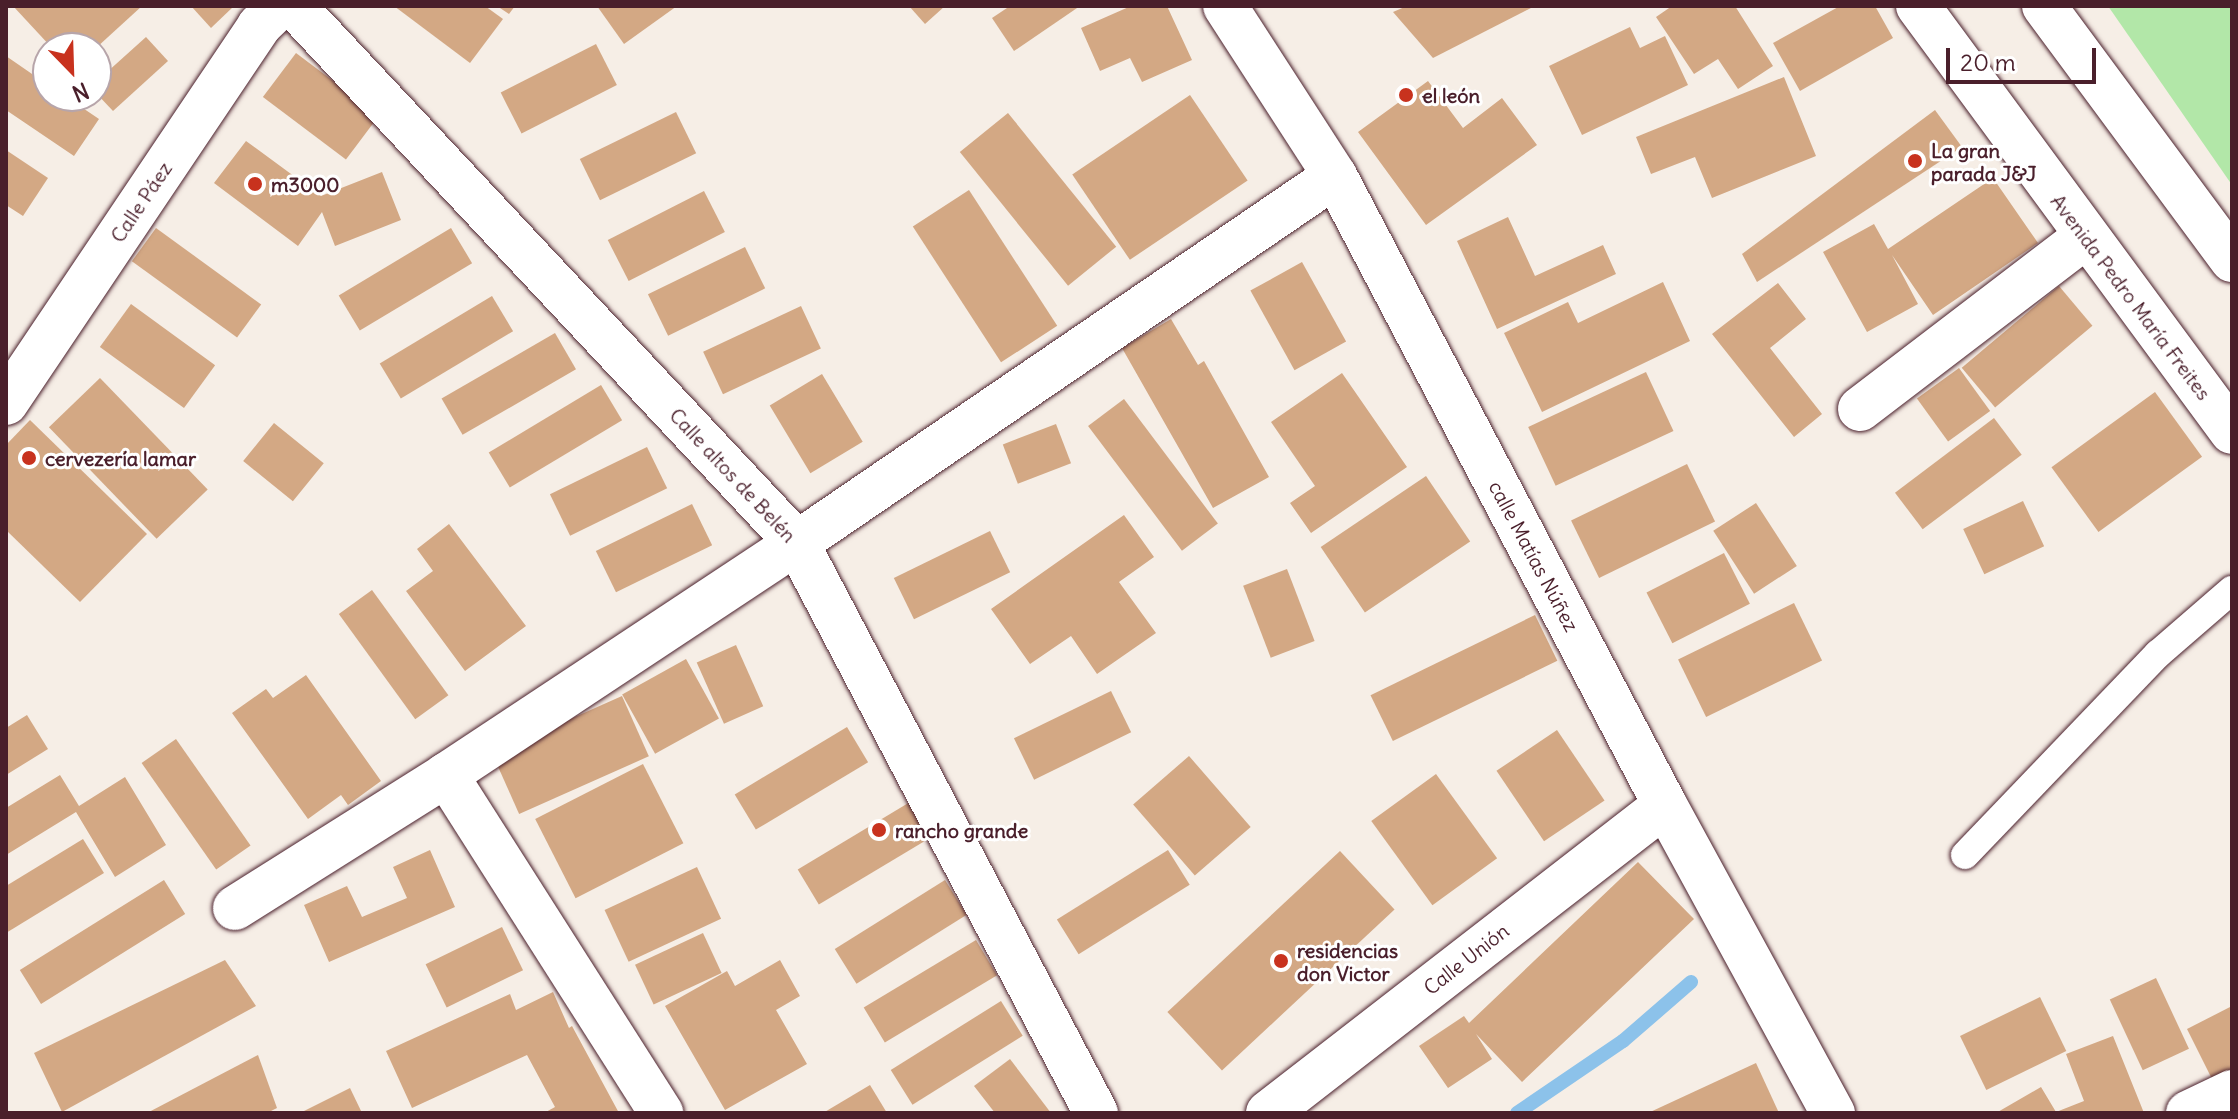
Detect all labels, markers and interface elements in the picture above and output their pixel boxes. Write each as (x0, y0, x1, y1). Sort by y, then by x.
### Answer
north arrow (32, 32, 112, 112)
scale bar (1950, 32, 2100, 82)
text: 20 m (1960, 47, 2016, 77)
text: N (68, 76, 93, 108)
place label: el león (1422, 83, 1480, 107)
marker: el león (1397, 86, 1415, 104)
place label: La gran parada J&J (1931, 138, 2036, 185)
marker: La gran parada J&J (1906, 152, 1924, 170)
street label: Calle Páez (105, 157, 177, 247)
place label: m3000 (271, 172, 339, 196)
marker: m3000 (246, 175, 264, 193)
street label: Avenida Pedro María Freites (2046, 190, 2216, 404)
street label: Calle altos de Belén (665, 403, 801, 547)
place label: cervezería lamar (45, 446, 196, 470)
marker: cervezería lamar (20, 449, 38, 467)
street label: calle Matías Núñez (1484, 477, 1584, 635)
place label: rancho grande (895, 818, 1028, 842)
marker: rancho grande (870, 821, 888, 839)
street label: Calle Unión (1419, 918, 1513, 1000)
place label: residencias don Victor (1297, 938, 1398, 985)
marker: residencias don Victor (1272, 952, 1290, 970)

